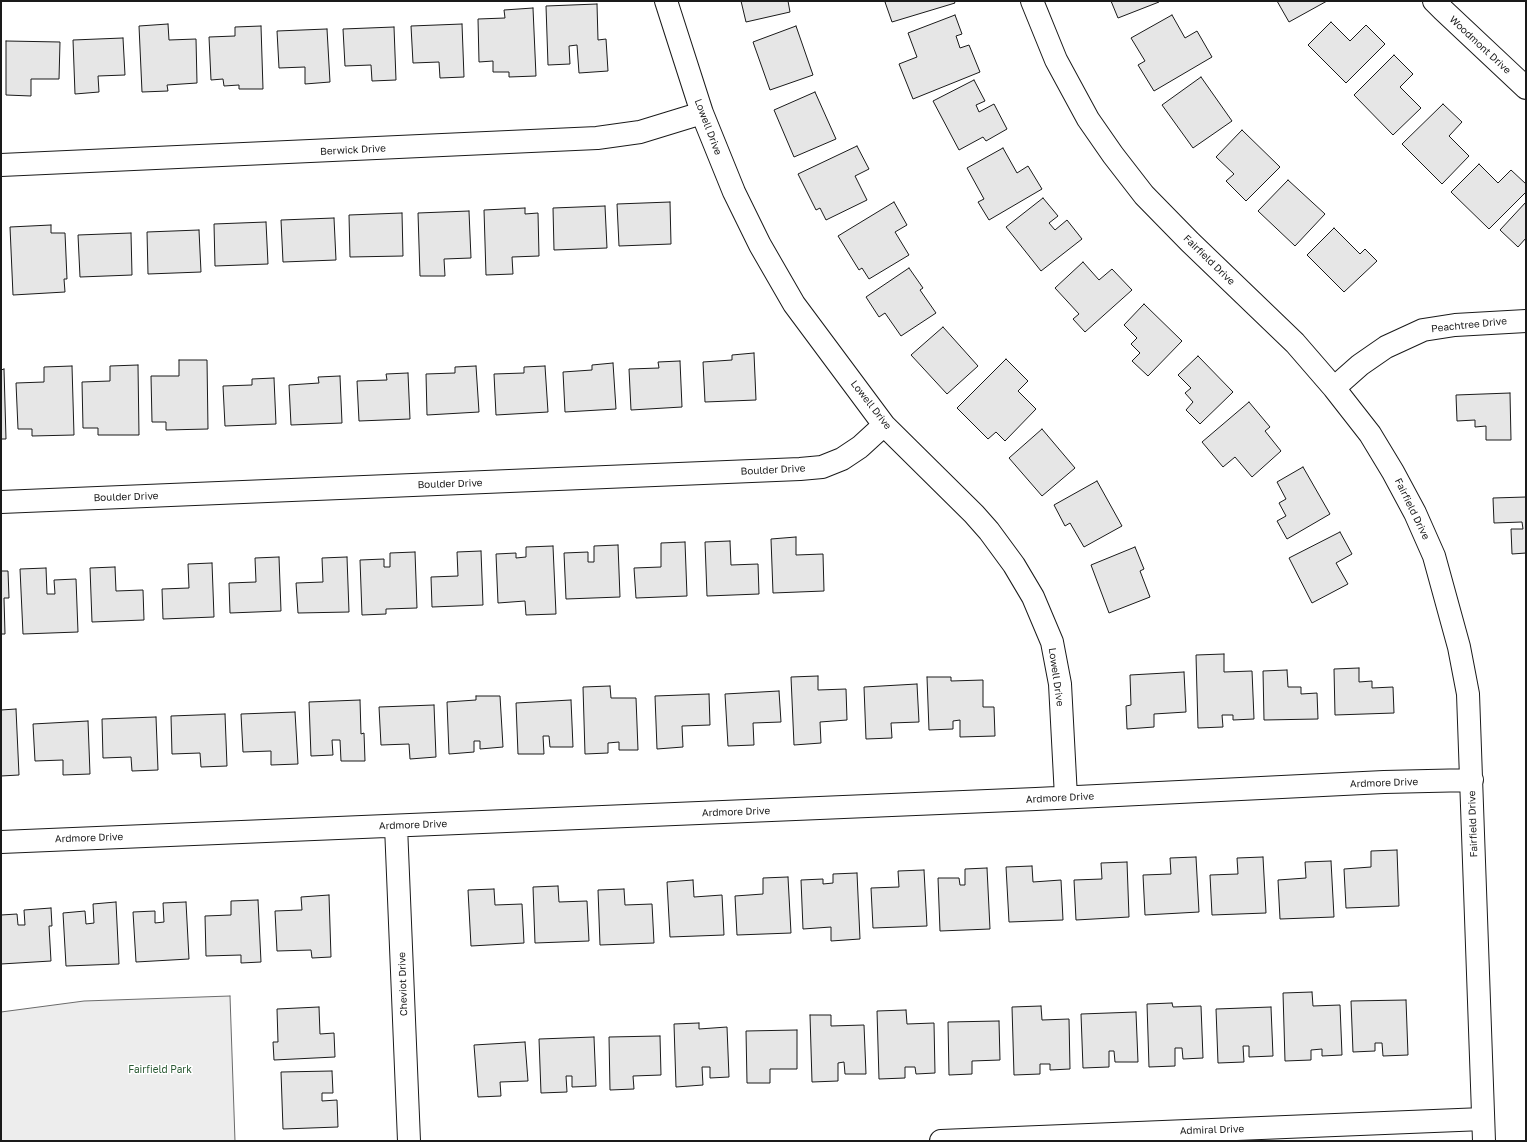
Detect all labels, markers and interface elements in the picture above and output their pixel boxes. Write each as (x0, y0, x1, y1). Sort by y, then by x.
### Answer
street label: Woodmont Drive (1447, 13, 1513, 77)
street label: Lowell Drive (692, 97, 724, 157)
street label: Berwick Drive (320, 142, 386, 158)
street label: Fairfield Drive (1181, 232, 1237, 288)
street label: Peachtree Drive (1431, 315, 1507, 335)
street label: Lowell Drive (848, 378, 894, 432)
street label: Boulder Drive (740, 462, 806, 478)
street label: Fairfield Drive (1392, 476, 1432, 542)
street label: Boulder Drive (417, 477, 483, 491)
street label: Boulder Drive (93, 490, 159, 504)
street label: Lowell Drive (1046, 647, 1066, 707)
street label: Ardmore Drive (1350, 776, 1418, 790)
street label: Ardmore Drive (1026, 790, 1094, 806)
street label: Fairfield Drive (1466, 790, 1480, 858)
street label: Ardmore Drive (702, 805, 770, 819)
street label: Ardmore Drive (379, 818, 447, 832)
street label: Ardmore Drive (55, 831, 123, 845)
street label: Cheviot Drive (396, 952, 410, 1016)
park label: Fairfield Park (128, 1064, 192, 1076)
street label: Admiral Drive (1180, 1123, 1244, 1137)

